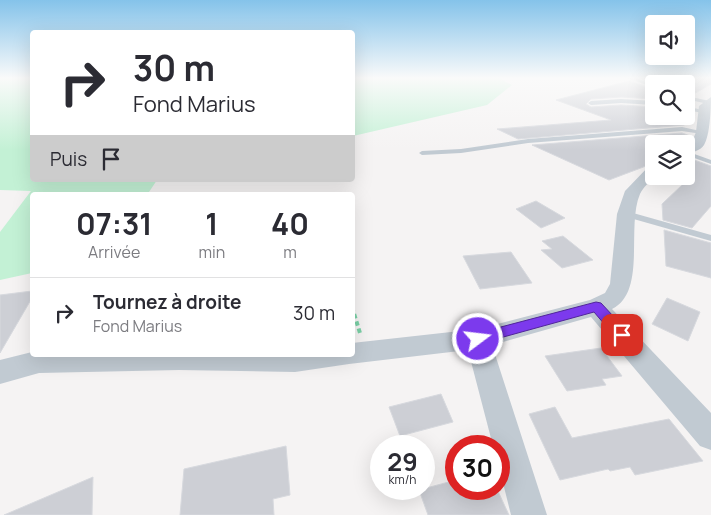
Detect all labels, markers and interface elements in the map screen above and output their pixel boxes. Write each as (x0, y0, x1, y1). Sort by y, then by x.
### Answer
map controls (645, 15, 695, 185)
button: sound (645, 15, 695, 65)
text: 30 m (133, 44, 215, 92)
icon: right (50, 50, 115, 115)
button: search (645, 75, 695, 125)
text: Fond Marius (133, 89, 256, 119)
button: layers (645, 135, 695, 185)
icon: arrive (97, 145, 125, 173)
text: Puis (50, 146, 87, 172)
text: 07:31 (76, 203, 153, 244)
text: 1 (205, 203, 218, 244)
text: 40 (271, 203, 309, 244)
text: Arrivée (88, 241, 140, 263)
text: min (198, 241, 225, 263)
text: m (283, 241, 297, 263)
text: Tournez à droite (93, 289, 241, 315)
icon: right (50, 299, 78, 327)
text: 30 m (293, 300, 335, 326)
position arrow (451, 312, 503, 364)
pin (601, 314, 643, 356)
text: Fond Marius (93, 315, 182, 337)
icon: arrive (608, 321, 636, 349)
speed limit sign: 30 (445, 435, 510, 500)
text: 29 (387, 444, 418, 479)
text: km/h (389, 471, 416, 488)

